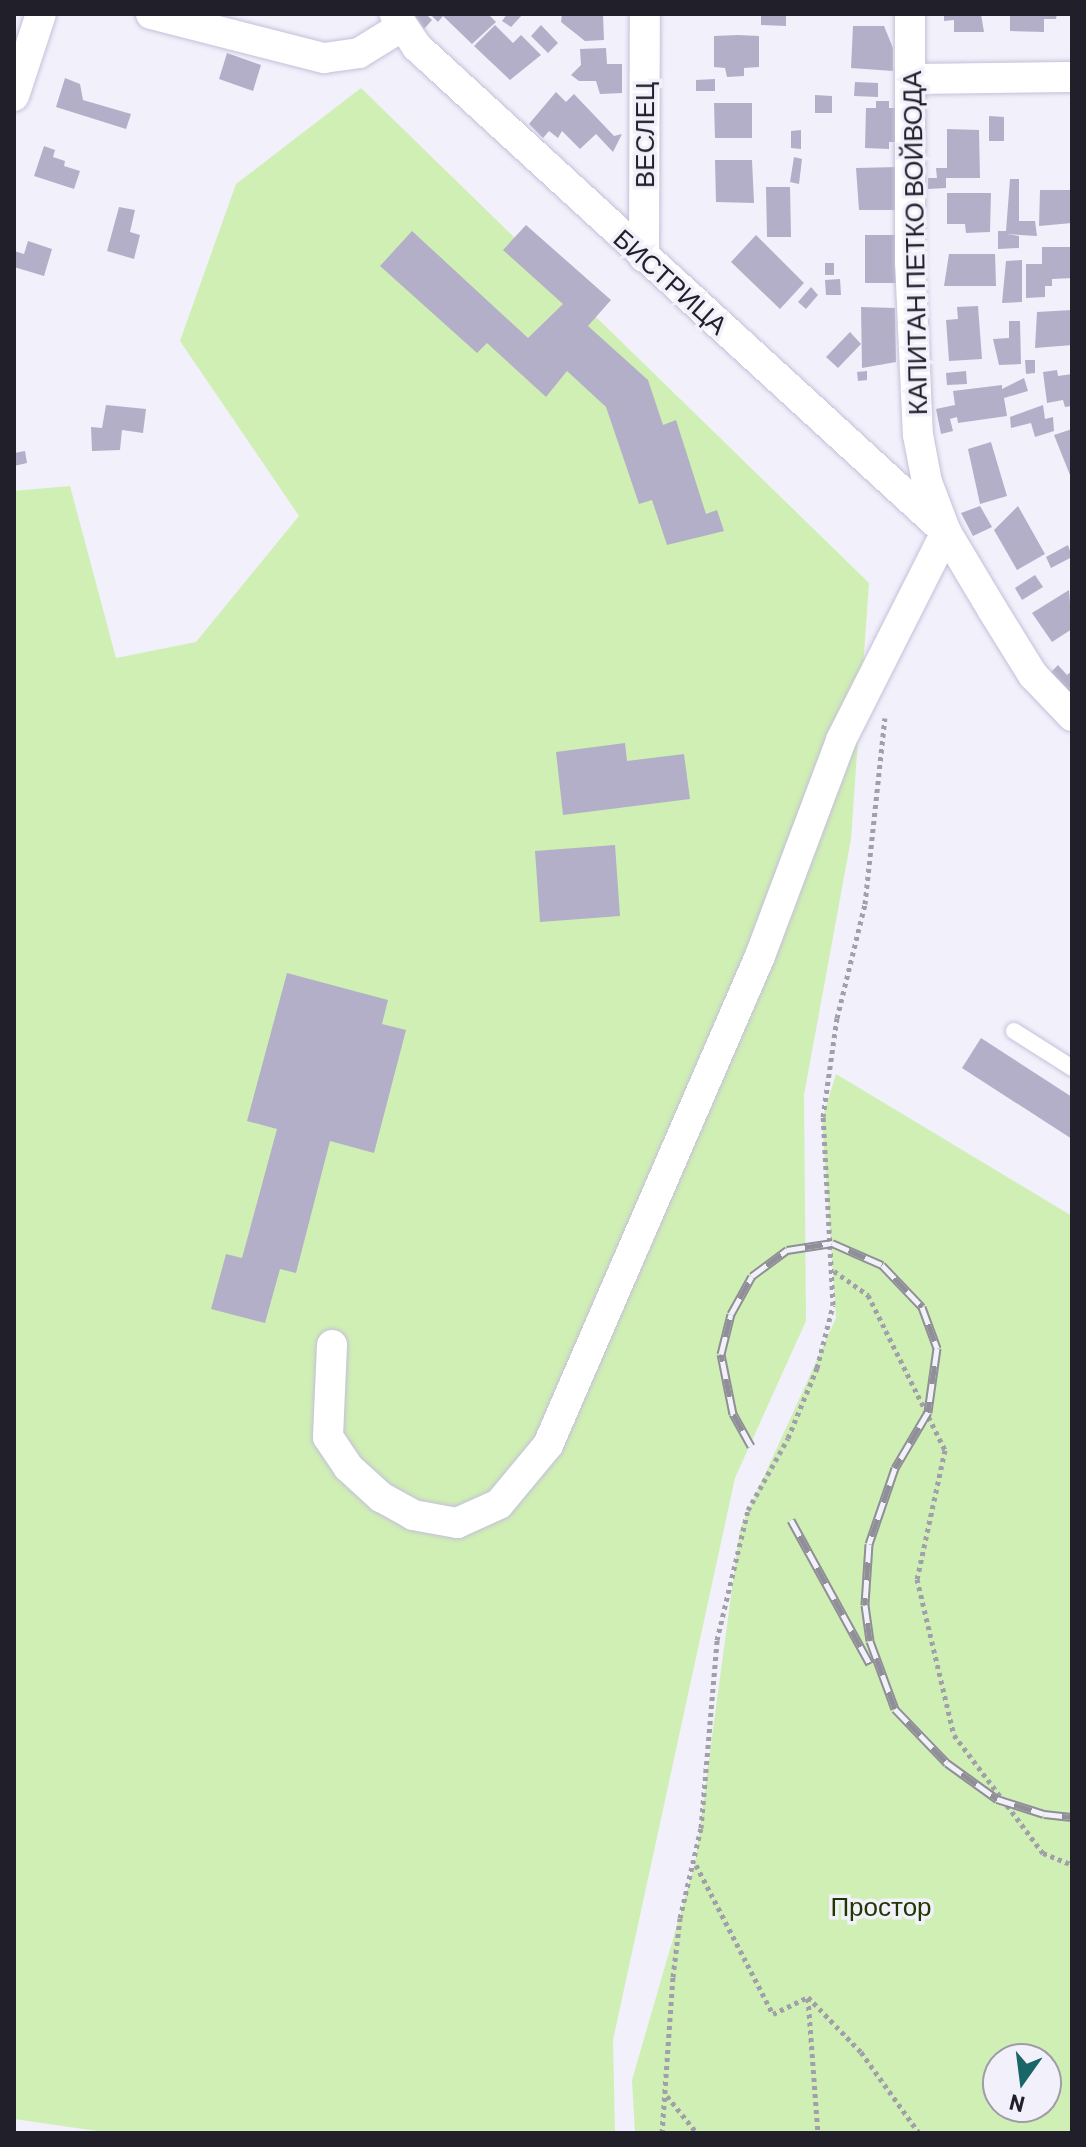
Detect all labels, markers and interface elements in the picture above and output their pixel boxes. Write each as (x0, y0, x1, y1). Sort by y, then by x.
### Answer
street label: КАПИТАН ПЕТКО ВОЙВОДА (895, 70, 933, 416)
street label: ВЕСЛЕЦ (628, 82, 660, 188)
street label: БИСТРИЦА (608, 222, 734, 340)
park label: Простор (830, 1890, 932, 1922)
north arrow (982, 2043, 1062, 2123)
text: N (1006, 2090, 1027, 2119)

